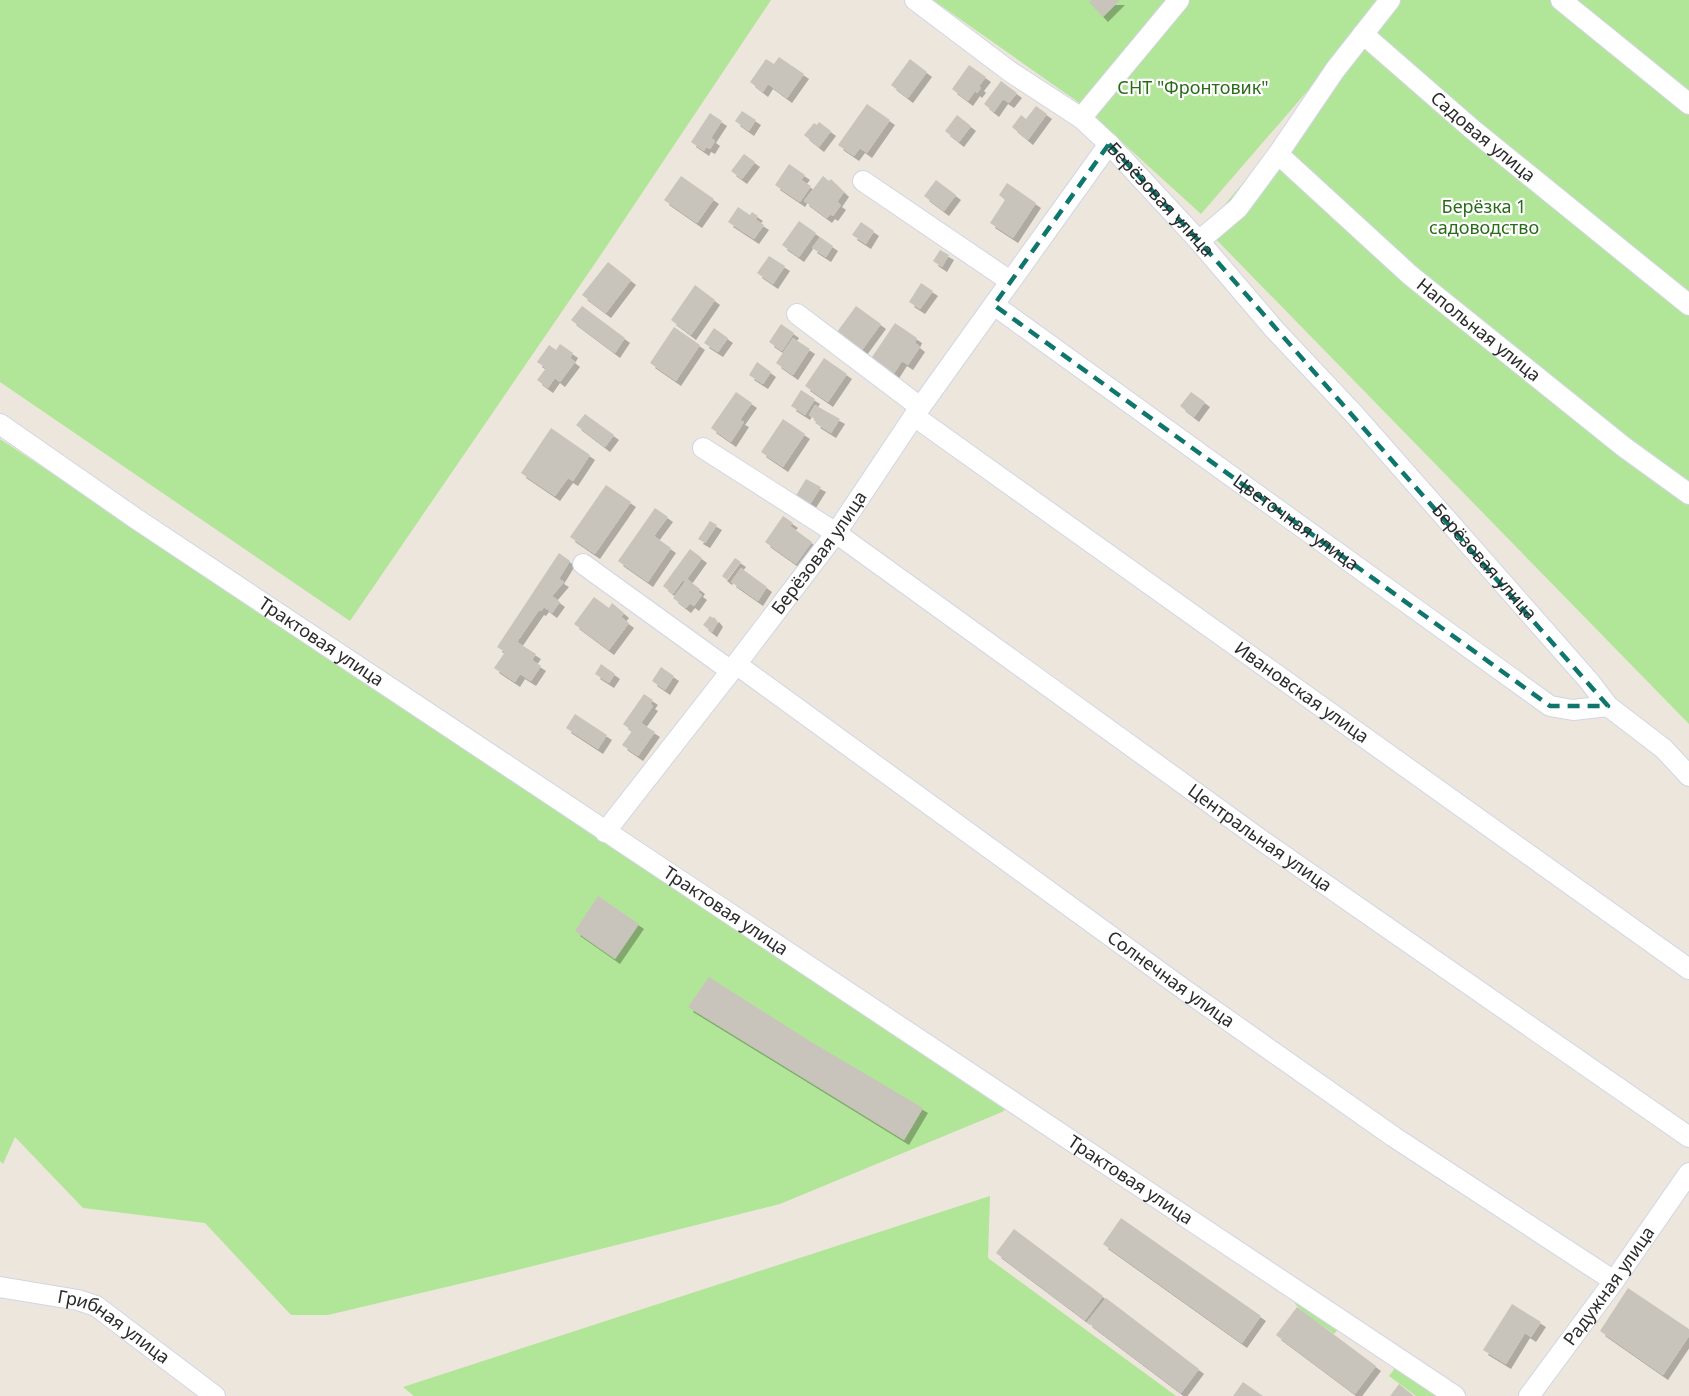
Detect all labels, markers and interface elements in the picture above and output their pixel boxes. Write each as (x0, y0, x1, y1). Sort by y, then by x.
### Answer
park label: СНТ "Фронтовик" (1117, 75, 1269, 99)
street label: Садовая улица (1426, 85, 1541, 187)
street label: Берёзовая улица (1102, 137, 1220, 261)
park label: Берёзка 1 садоводство (1429, 194, 1539, 239)
street label: Напольная улица (1412, 272, 1546, 386)
street label: Цветочная улица (1229, 468, 1364, 575)
street label: Берёзовая улица (765, 486, 872, 619)
street label: Берёзовая улица (1427, 498, 1543, 625)
street label: Трактовая улица (255, 591, 389, 691)
street label: Ивановская улица (1230, 635, 1374, 748)
street label: Центральная улица (1183, 778, 1337, 897)
street label: Трактовая улица (659, 860, 793, 960)
street label: Солнечная улица (1103, 925, 1240, 1032)
street label: Трактовая улица (1064, 1129, 1198, 1229)
street label: Радужная улица (1557, 1221, 1659, 1350)
street label: Грибная улица (56, 1284, 175, 1369)

